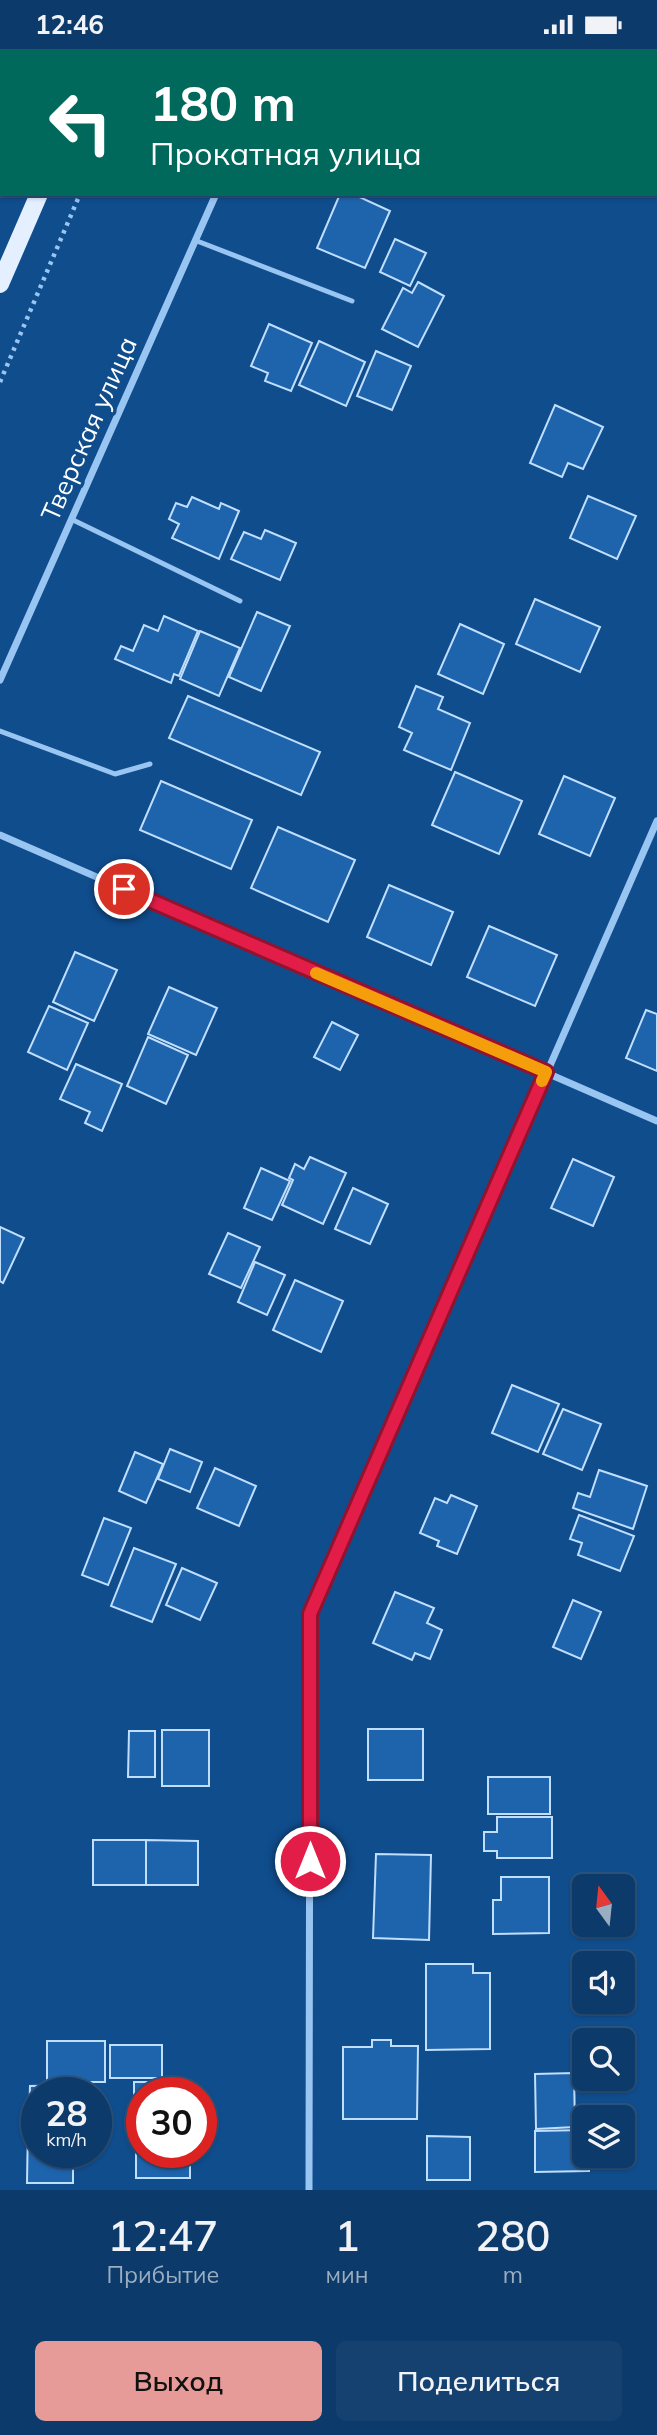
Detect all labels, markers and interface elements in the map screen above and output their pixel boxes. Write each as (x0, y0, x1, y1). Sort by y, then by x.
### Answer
text: 12:46 (35, 8, 104, 41)
text: 180 m (150, 72, 296, 133)
icon: left (35, 77, 126, 168)
text: Прокатная улица (150, 133, 422, 173)
street label: Тверская улица (33, 332, 144, 526)
pin (94, 859, 154, 919)
icon: arrive (105, 870, 143, 908)
position arrow (273, 1824, 347, 1898)
north arrow (572, 1874, 635, 1937)
map controls (572, 1874, 635, 2168)
button: sound (572, 1951, 635, 2014)
button: search (572, 2028, 635, 2091)
speed limit sign: 30 (126, 2077, 217, 2168)
text: 28 (45, 2091, 88, 2135)
button: layers (572, 2105, 635, 2168)
text: km/h (46, 2128, 87, 2151)
text: 12:47 (107, 2209, 218, 2262)
text: 1 (334, 2209, 360, 2262)
text: 280 (475, 2209, 551, 2262)
text: Прибытие (106, 2260, 219, 2289)
text: мин (326, 2260, 369, 2289)
text: m (503, 2260, 523, 2289)
button: Выход (35, 2341, 322, 2421)
button: Поделиться (336, 2341, 622, 2421)

